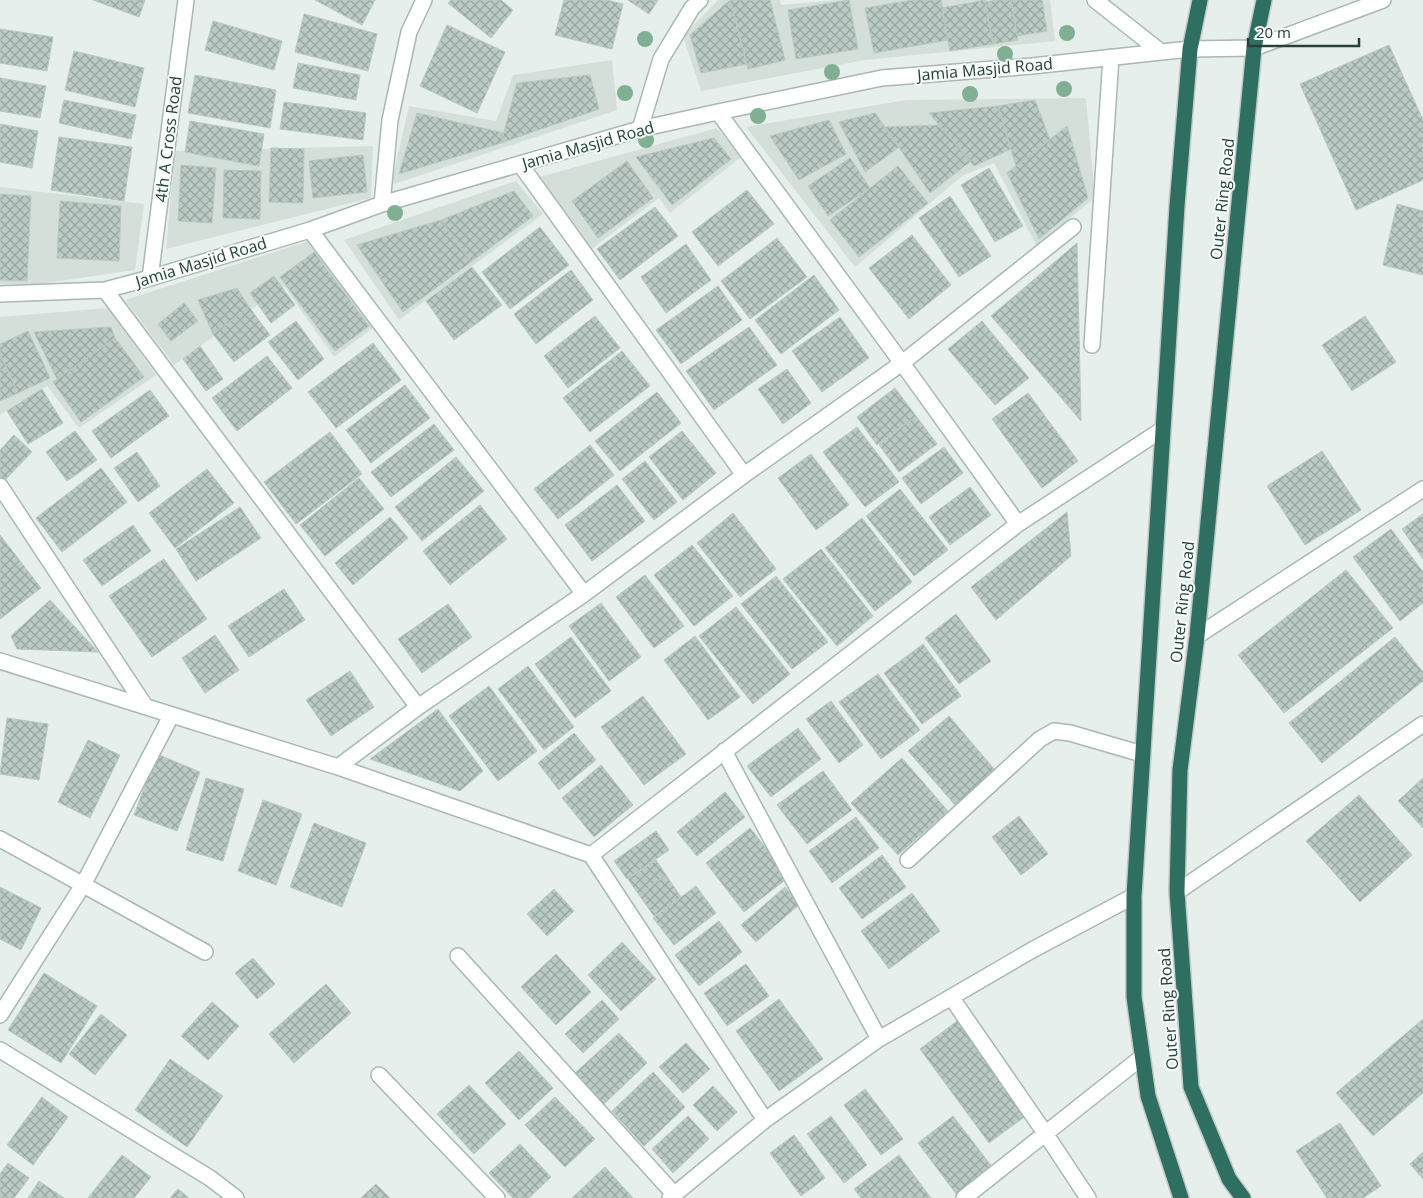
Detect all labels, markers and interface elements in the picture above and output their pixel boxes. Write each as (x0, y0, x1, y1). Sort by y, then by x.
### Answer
scale bar (1248, 15, 1359, 47)
text: 20 m (1256, 22, 1291, 42)
street label: Jamia Masjid Road (914, 52, 1054, 86)
street label: 4th A Cross Road (149, 75, 187, 203)
street label: Jamia Masjid Road (518, 116, 656, 175)
street label: Outer Ring Road (1205, 137, 1239, 261)
street label: Jamia Masjid Road (131, 232, 269, 293)
street label: Outer Ring Road (1165, 540, 1199, 664)
street label: Outer Ring Road (1153, 947, 1183, 1071)

